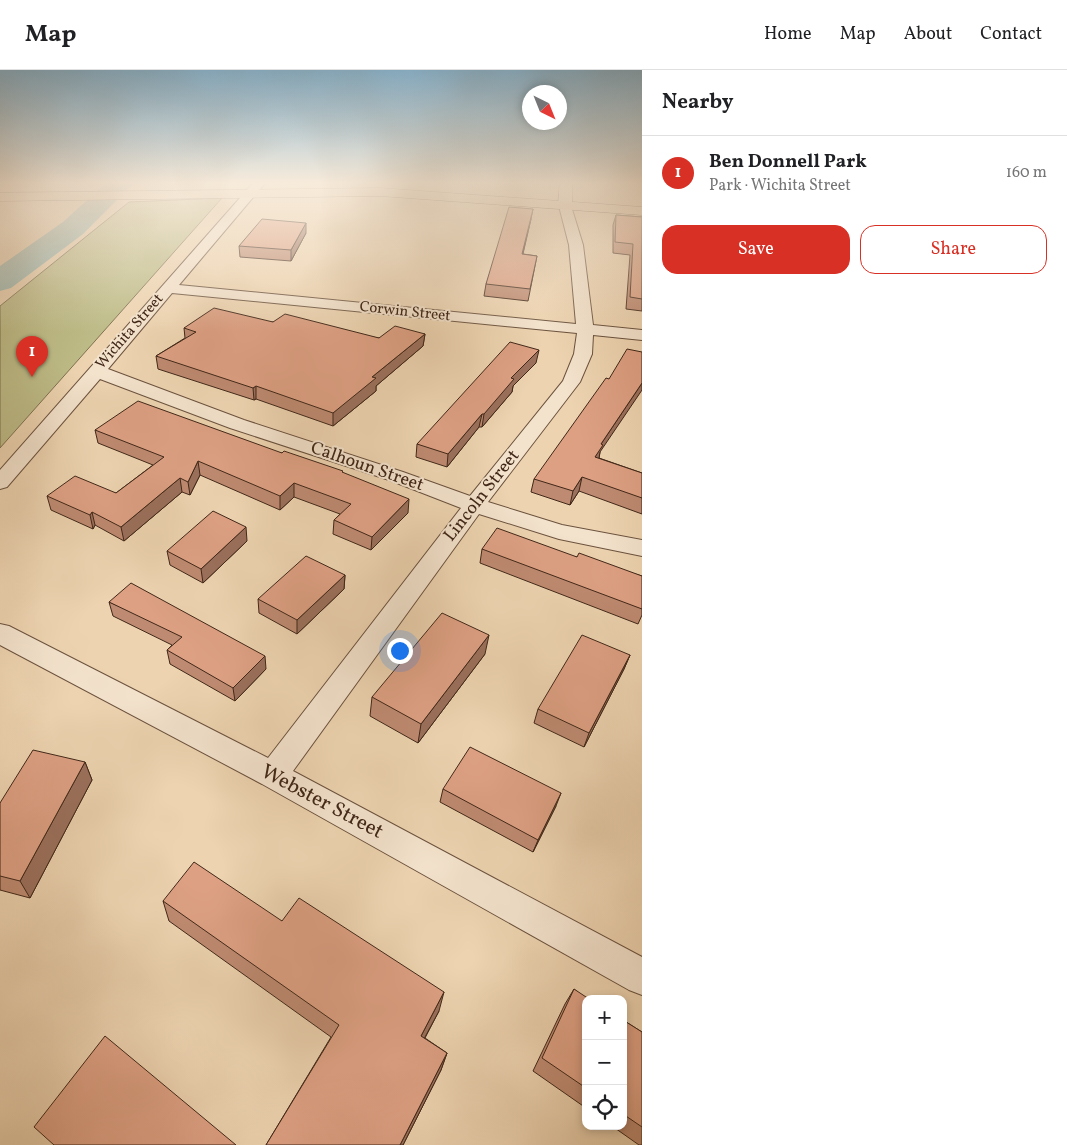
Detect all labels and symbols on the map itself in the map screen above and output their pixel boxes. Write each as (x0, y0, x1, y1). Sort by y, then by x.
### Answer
north arrow (522, 85, 567, 130)
street label: Wichita Street (91, 290, 169, 374)
street label: Corwin Street (358, 297, 452, 327)
pin: 1 (16, 336, 48, 377)
street label: Calhoun Street (307, 436, 427, 498)
street label: Lincoln Street (438, 445, 526, 547)
your location (387, 638, 413, 664)
street label: Webster Street (256, 758, 388, 846)

